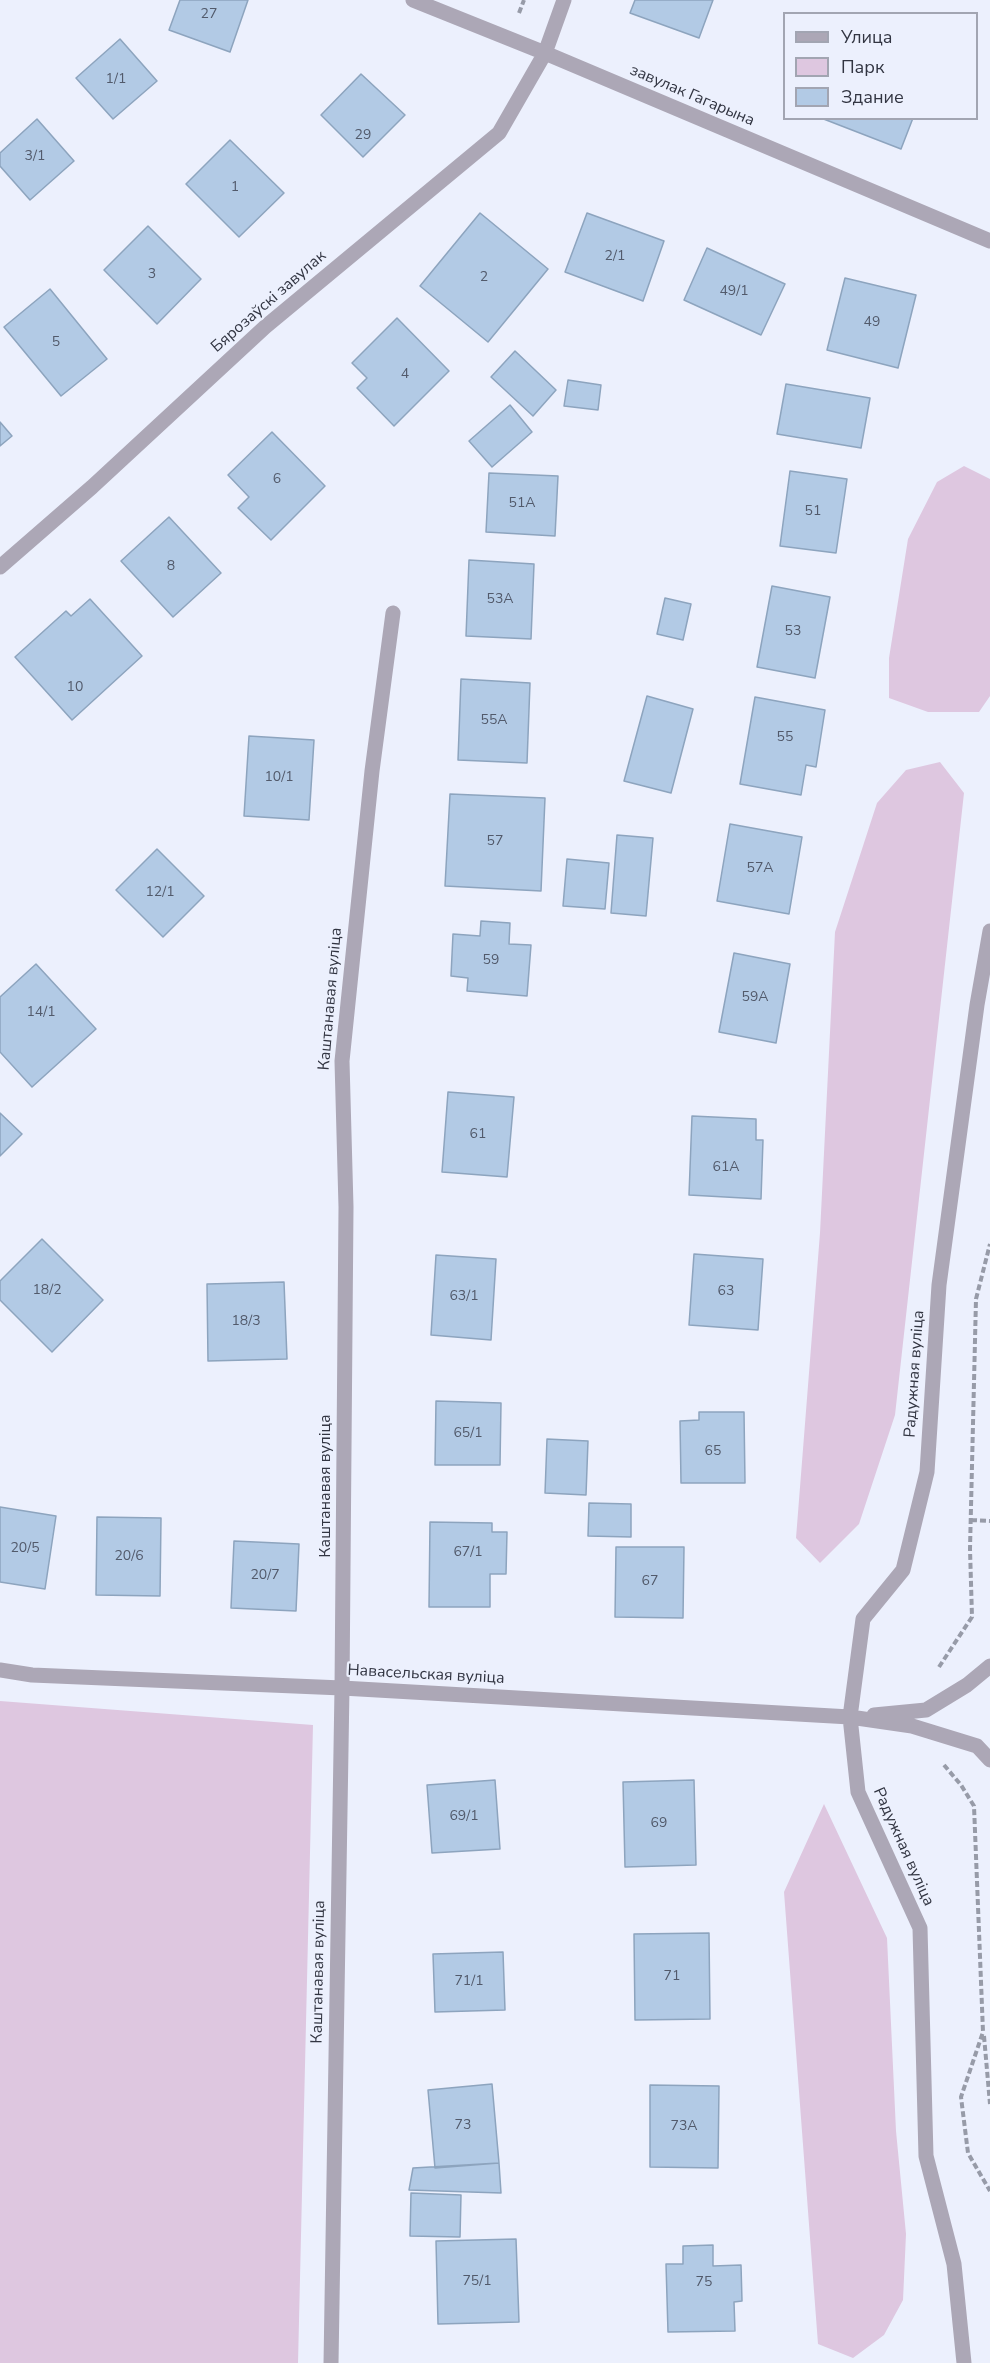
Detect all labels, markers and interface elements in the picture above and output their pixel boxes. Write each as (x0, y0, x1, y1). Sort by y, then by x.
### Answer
house number: 27 (201, 7, 217, 23)
legend (783, 12, 978, 120)
text: Улица (841, 25, 892, 49)
text: Парк (841, 55, 884, 79)
street label: завулак Гагарына (627, 61, 757, 131)
house number: 1/1 (106, 72, 126, 88)
text: Здание (841, 85, 904, 109)
house number: 29 (355, 128, 371, 144)
house number: 3/1 (25, 149, 45, 165)
house number: 1 (231, 180, 239, 196)
street label: Бярозаўскі завулак (208, 247, 330, 357)
house number: 2/1 (605, 249, 625, 265)
house number: 3 (148, 267, 156, 283)
house number: 2 (480, 270, 488, 286)
house number: 49/1 (719, 284, 749, 300)
house number: 49 (864, 315, 880, 331)
house number: 5 (52, 335, 60, 351)
house number: 4 (401, 367, 409, 383)
house number: 6 (273, 472, 281, 488)
house number: 51А (508, 496, 536, 512)
house number: 51 (805, 504, 821, 520)
house number: 8 (167, 559, 175, 575)
house number: 53А (486, 592, 514, 608)
house number: 53 (785, 624, 801, 640)
house number: 10 (67, 680, 83, 696)
house number: 55А (480, 713, 508, 729)
house number: 55 (777, 730, 793, 746)
house number: 10/1 (264, 770, 294, 786)
house number: 57 (487, 834, 503, 850)
house number: 57А (746, 861, 774, 877)
house number: 12/1 (145, 885, 175, 901)
street label: Каштанавая вуліца (315, 927, 347, 1071)
house number: 59 (483, 953, 499, 969)
house number: 59А (741, 990, 769, 1006)
house number: 14/1 (26, 1005, 56, 1021)
house number: 61 (470, 1127, 486, 1143)
house number: 61А (712, 1160, 740, 1176)
house number: 18/2 (32, 1283, 62, 1299)
house number: 63 (718, 1284, 734, 1300)
house number: 63/1 (449, 1289, 479, 1305)
street label: Радужная вуліца (901, 1310, 929, 1438)
house number: 18/3 (231, 1314, 261, 1330)
street label: Каштанавая вуліца (316, 1414, 336, 1558)
house number: 65/1 (453, 1426, 483, 1442)
house number: 65 (705, 1444, 721, 1460)
house number: 20/5 (10, 1541, 40, 1557)
house number: 67/1 (453, 1545, 483, 1561)
house number: 20/6 (114, 1549, 144, 1565)
house number: 20/7 (250, 1568, 280, 1584)
house number: 67 (642, 1574, 658, 1590)
street label: Навасельская вуліца (347, 1661, 505, 1689)
street label: Радужная вуліца (868, 1785, 938, 1909)
house number: 69/1 (449, 1809, 479, 1825)
house number: 69 (651, 1816, 667, 1832)
street label: Каштанавая вуліца (308, 1900, 330, 2044)
house number: 71 (664, 1969, 680, 1985)
house number: 71/1 (454, 1974, 484, 1990)
house number: 73 (455, 2118, 471, 2134)
house number: 73А (670, 2119, 698, 2135)
house number: 75/1 (462, 2274, 492, 2290)
house number: 75 (696, 2275, 712, 2291)

